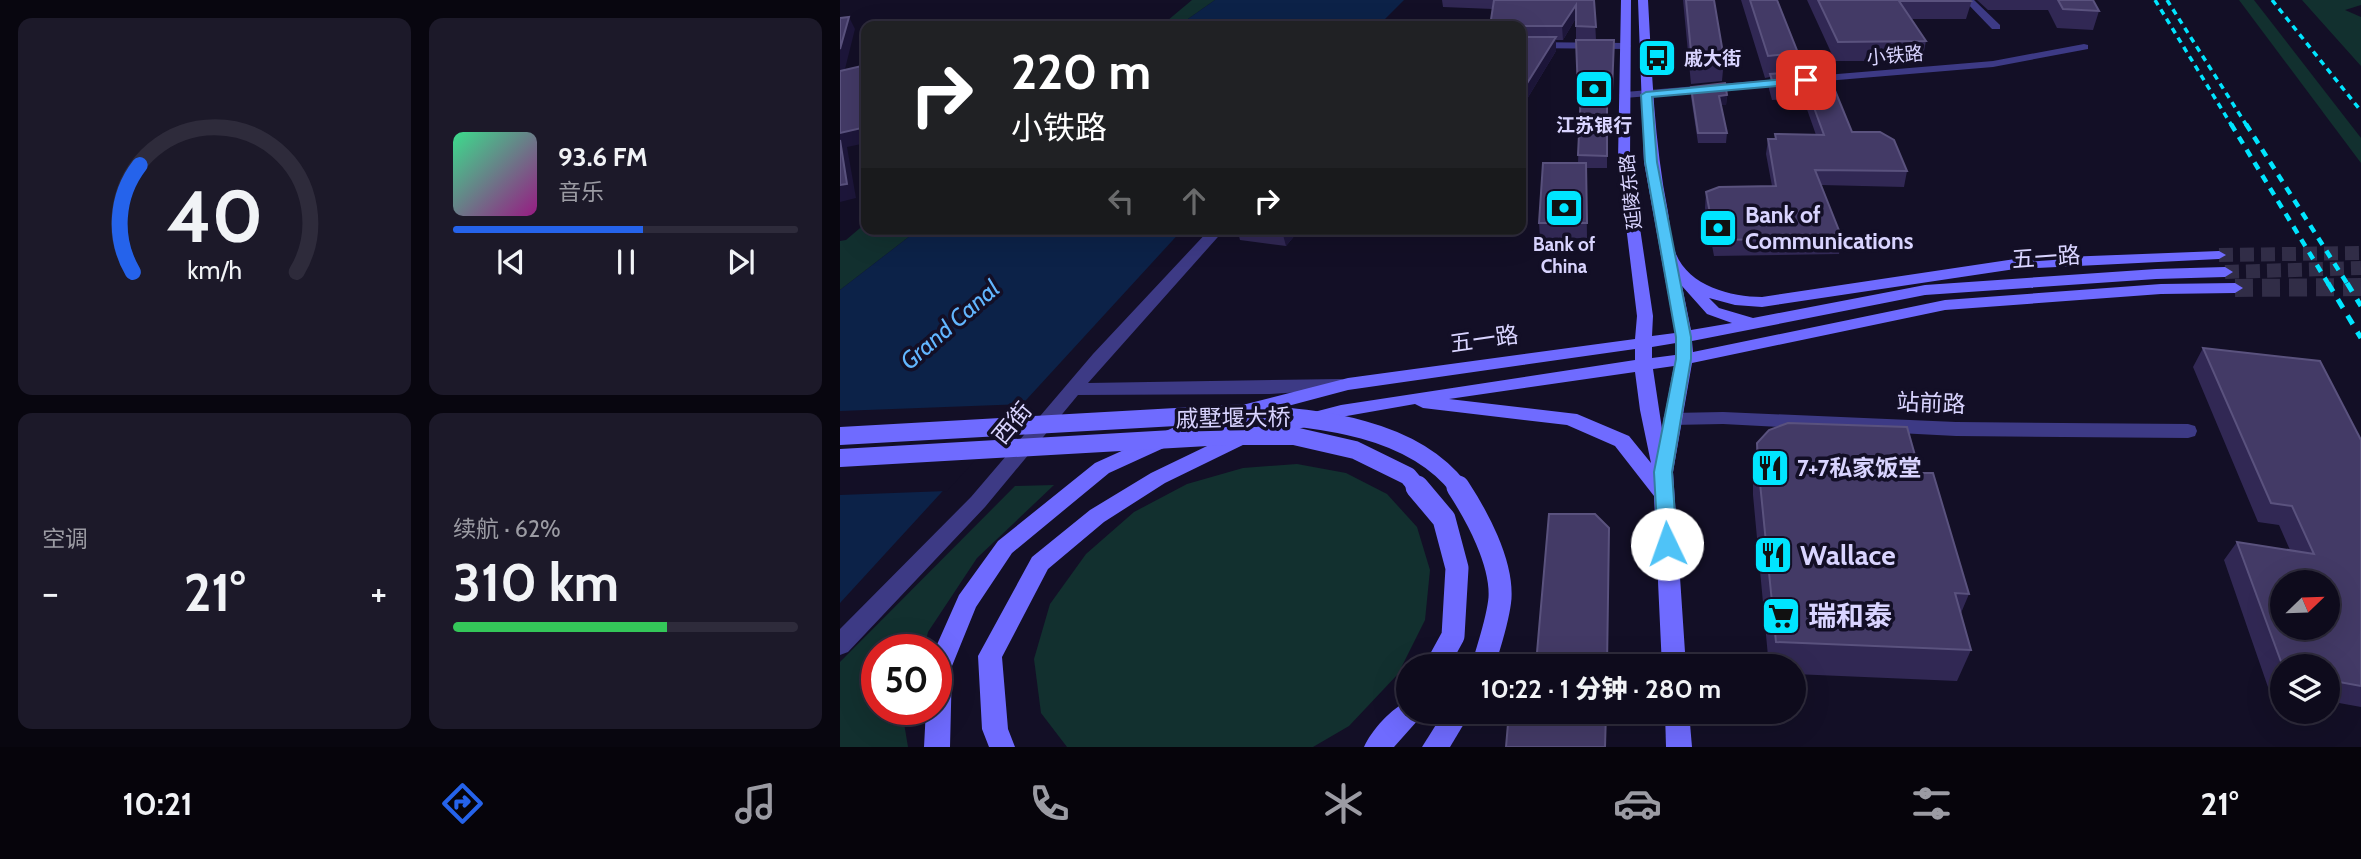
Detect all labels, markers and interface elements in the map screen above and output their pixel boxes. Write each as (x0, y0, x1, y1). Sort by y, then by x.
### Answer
bus stop icon: 戚大街 (1636, 37, 1678, 79)
text: 220 m (1011, 42, 1151, 101)
street label: 小铁路 (1866, 42, 1924, 69)
place label: 戚大街 (1684, 47, 1741, 70)
icon: right (896, 49, 987, 140)
pin (1776, 50, 1836, 110)
icon: arrive (1787, 61, 1825, 99)
bank icon: 江苏银行 (1573, 68, 1615, 110)
text: 小铁路 (1011, 108, 1107, 147)
place label: 江苏银行 (1556, 114, 1632, 137)
text: 93.6 FM (558, 141, 648, 173)
street label: 延陵东路 (1615, 153, 1646, 231)
text: 40 (166, 173, 263, 261)
text: 音乐 (558, 178, 604, 206)
icon: left (1102, 182, 1140, 220)
icon: ahead (1175, 182, 1213, 220)
icon: right (1248, 182, 1286, 220)
bank icon: Bank of China (1543, 187, 1585, 229)
place label: Bank of Communications (1745, 201, 1914, 255)
bank icon: Bank of Communications (1697, 207, 1739, 249)
place label: Bank of China (1533, 233, 1596, 278)
street label: 五一路 (2011, 241, 2081, 273)
icon: previous (492, 243, 530, 281)
icon: pause (607, 243, 645, 281)
icon: next (722, 243, 760, 281)
text: km/h (187, 255, 242, 285)
water label: Grand Canal (894, 273, 1006, 376)
street label: 五一路 (1448, 320, 1520, 358)
street label: 站前路 (1896, 388, 1966, 418)
street label: 西街 (986, 396, 1038, 450)
street label: 戚墅堰大桥 (1175, 403, 1291, 433)
restaurant icon: 7+7私家饭堂 (1749, 447, 1791, 489)
place label: 7+7私家饭堂 (1797, 454, 1921, 482)
position arrow (1630, 507, 1704, 581)
text: 续航 · 62% (453, 515, 561, 543)
text: 空调 (42, 525, 88, 553)
restaurant icon: Wallace (1752, 534, 1794, 576)
place label: Wallace (1800, 538, 1896, 572)
text: 310 km (453, 551, 619, 614)
text: 21° (184, 561, 245, 624)
text: − (42, 569, 59, 616)
text: + (370, 569, 387, 616)
north arrow (2270, 570, 2340, 640)
map controls (2270, 570, 2340, 724)
supermarket icon: 瑞和泰 (1760, 595, 1802, 637)
place label: 瑞和泰 (1808, 599, 1892, 633)
speed limit sign: 50 (861, 634, 952, 725)
button: layers (2270, 654, 2340, 724)
text: 10:22 · 1 分钟 · 280 m (1481, 673, 1721, 705)
icon: directions (438, 779, 487, 828)
icon: music (731, 779, 780, 828)
icon: phone (1025, 779, 1074, 828)
icon: climate (1319, 779, 1368, 828)
icon: car (1613, 779, 1662, 828)
icon: filters (1907, 779, 1956, 828)
text: 10:21 (122, 784, 193, 823)
text: 21° (2201, 784, 2239, 823)

